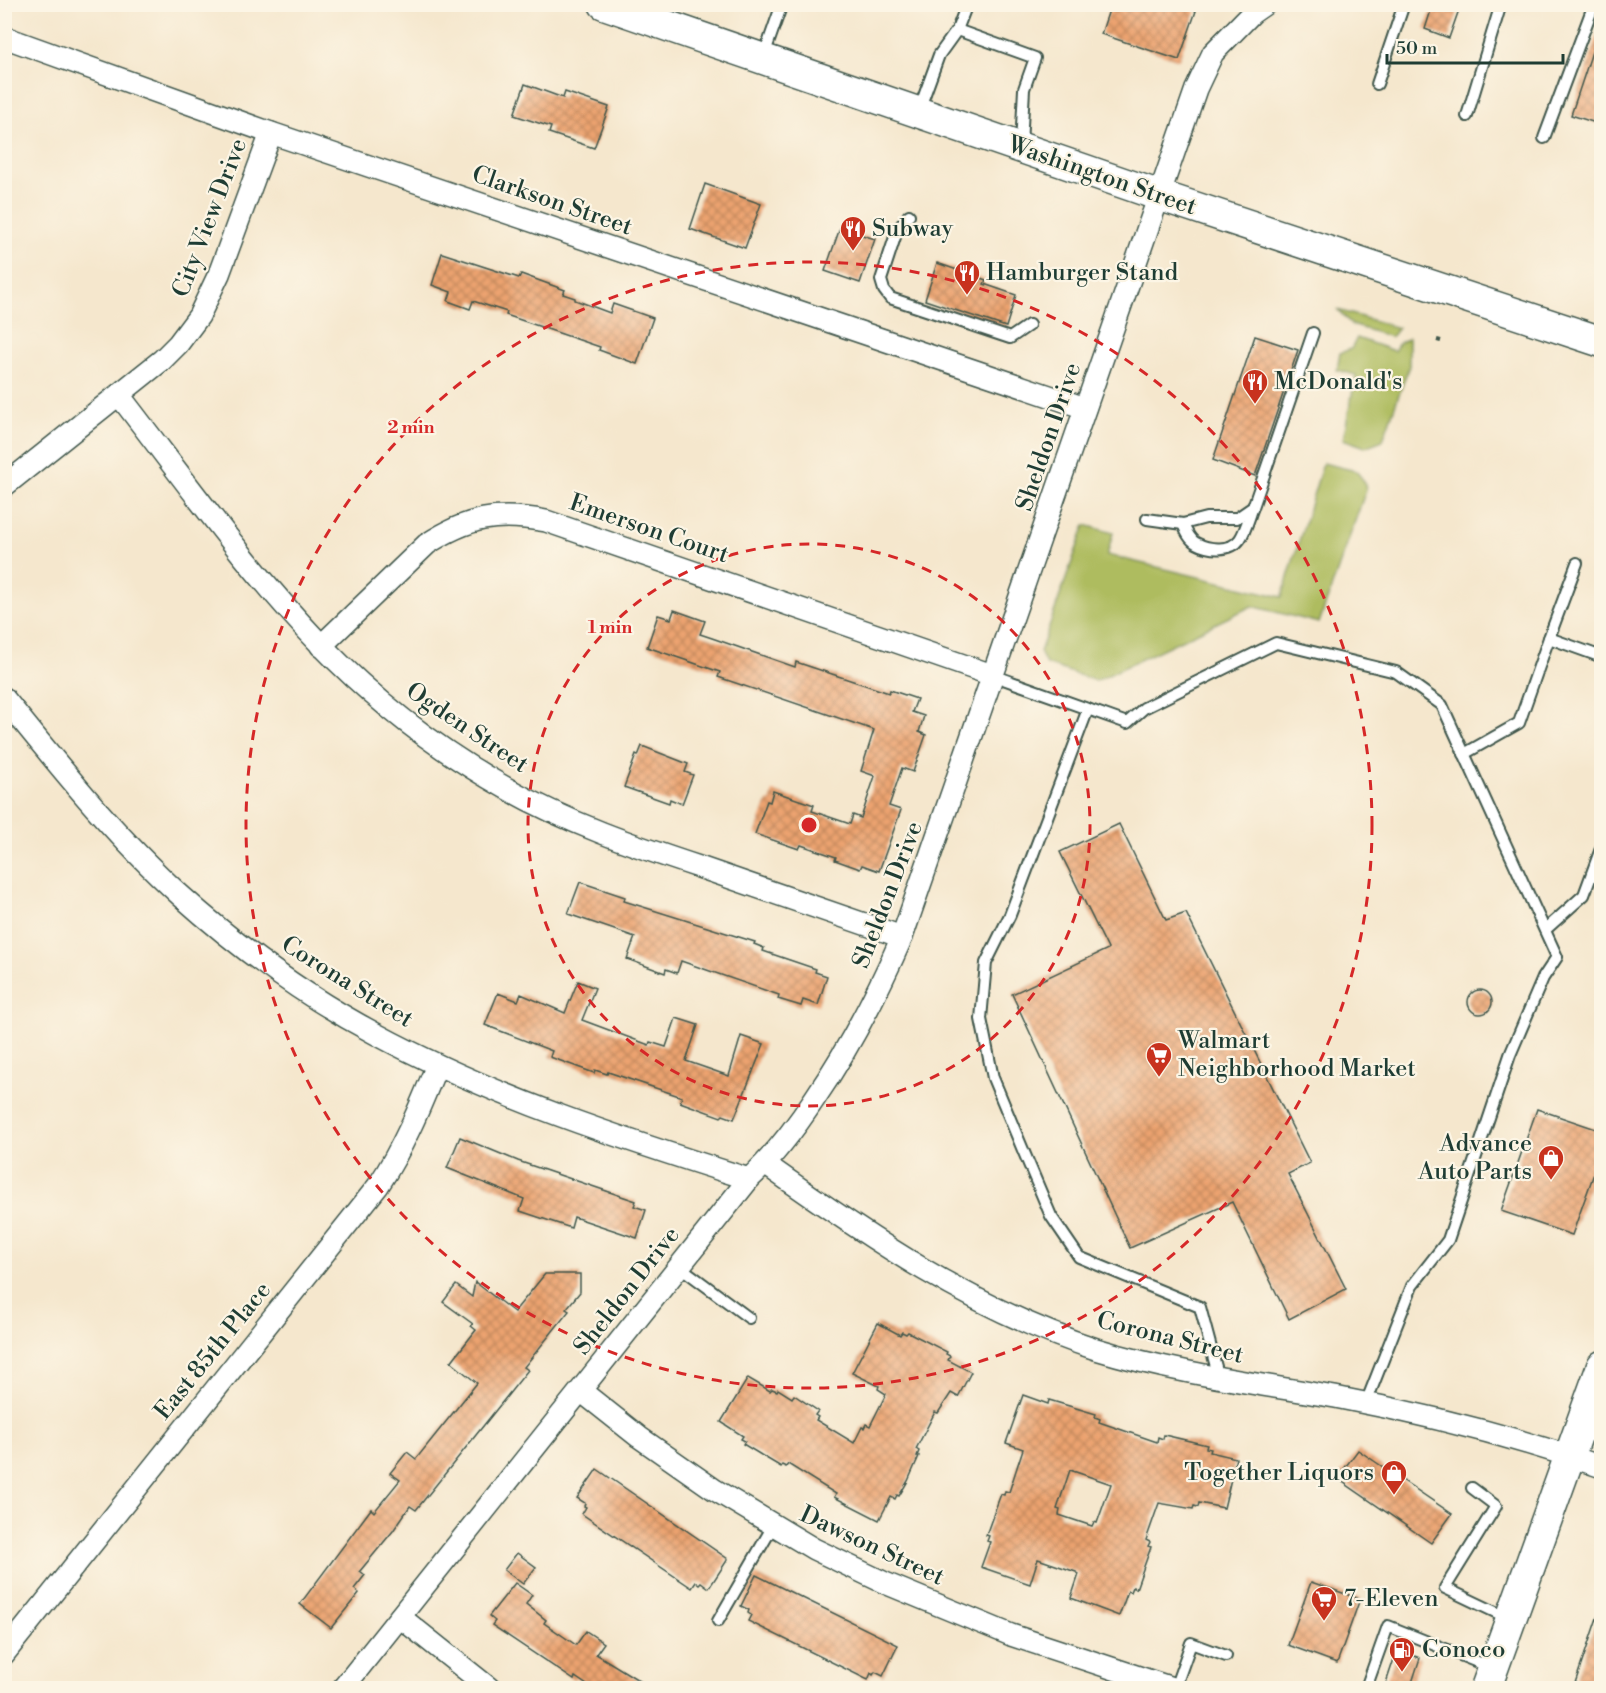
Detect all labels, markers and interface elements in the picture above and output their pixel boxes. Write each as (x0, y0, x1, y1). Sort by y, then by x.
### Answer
scale bar (1387, 27, 1562, 65)
text: 50 m (1396, 37, 1438, 60)
street label: Washington Street (1003, 129, 1201, 223)
street label: City View Drive (166, 134, 254, 302)
street label: Clarkson Street (468, 160, 637, 243)
restaurant icon: Subway (838, 214, 868, 252)
place label: Subway (872, 214, 954, 244)
restaurant icon: Hamburger Stand (952, 258, 982, 296)
place label: Hamburger Stand (986, 258, 1179, 288)
street label: Sheldon Drive (1010, 359, 1088, 515)
restaurant icon: McDonald's (1240, 367, 1270, 405)
place label: McDonald's (1274, 367, 1403, 397)
text: 2 min (387, 416, 435, 439)
street label: Emerson Court (565, 488, 733, 570)
text: 1 min (588, 616, 632, 639)
street label: Ogden Street (400, 676, 534, 780)
centre of rings (799, 815, 819, 835)
street label: Sheldon Drive (846, 817, 930, 973)
street label: Corona Street (275, 930, 419, 1035)
place label: Walmart Neighborhood Market (1177, 1026, 1416, 1084)
supermarket icon: Walmart Neighborhood Market (1144, 1040, 1174, 1078)
place label: Advance Auto Parts (1417, 1129, 1532, 1187)
shop icon: Advance Auto Parts (1536, 1143, 1566, 1181)
street label: Sheldon Drive (568, 1221, 686, 1361)
street label: East 85th Place (148, 1276, 278, 1426)
street label: Corona Street (1094, 1305, 1247, 1371)
place label: Together Liquors (1184, 1458, 1374, 1488)
shop icon: Together Liquors (1379, 1458, 1409, 1496)
street label: Dawson Street (795, 1499, 949, 1593)
supermarket icon: 7-Eleven (1309, 1584, 1339, 1622)
place label: 7-Eleven (1344, 1584, 1439, 1614)
fuel station icon: Conoco (1387, 1635, 1417, 1673)
place label: Conoco (1422, 1635, 1505, 1665)

